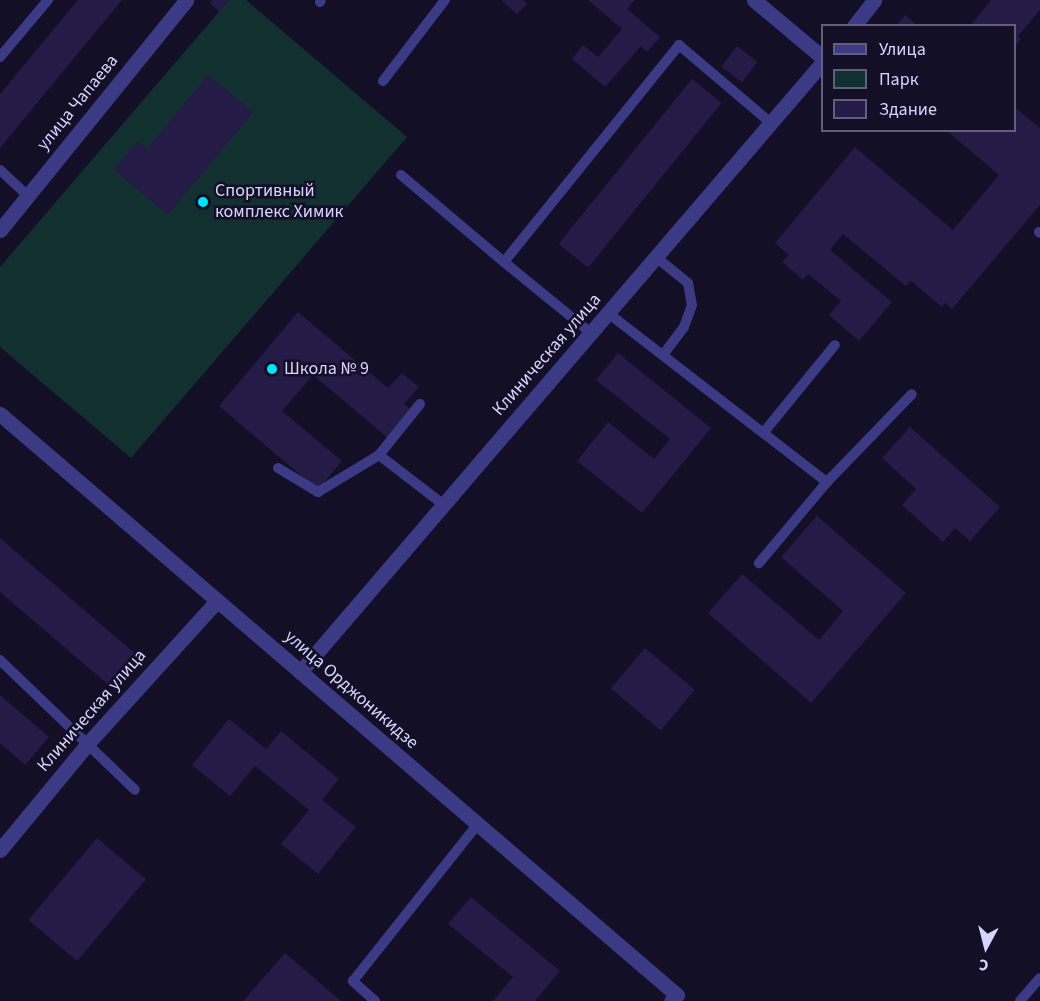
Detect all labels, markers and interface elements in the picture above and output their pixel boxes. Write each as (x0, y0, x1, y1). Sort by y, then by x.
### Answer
legend (821, 24, 1016, 132)
text: Улица (879, 37, 926, 62)
street label: улица Чапаева (33, 51, 123, 155)
text: Парк (879, 67, 919, 92)
text: Здание (879, 97, 937, 122)
place label: Спортивный комплекс Химик (215, 181, 343, 224)
marker: Спортивный комплекс Химик (196, 195, 210, 209)
street label: Клиническая улица (488, 289, 606, 421)
place label: Школа № 9 (284, 358, 369, 380)
marker: Школа № 9 (265, 362, 279, 376)
street label: улица Орджоникидзе (280, 626, 422, 754)
street label: Клиническая улица (33, 645, 151, 777)
north arrow (956, 917, 1016, 977)
text: С (978, 953, 990, 976)

